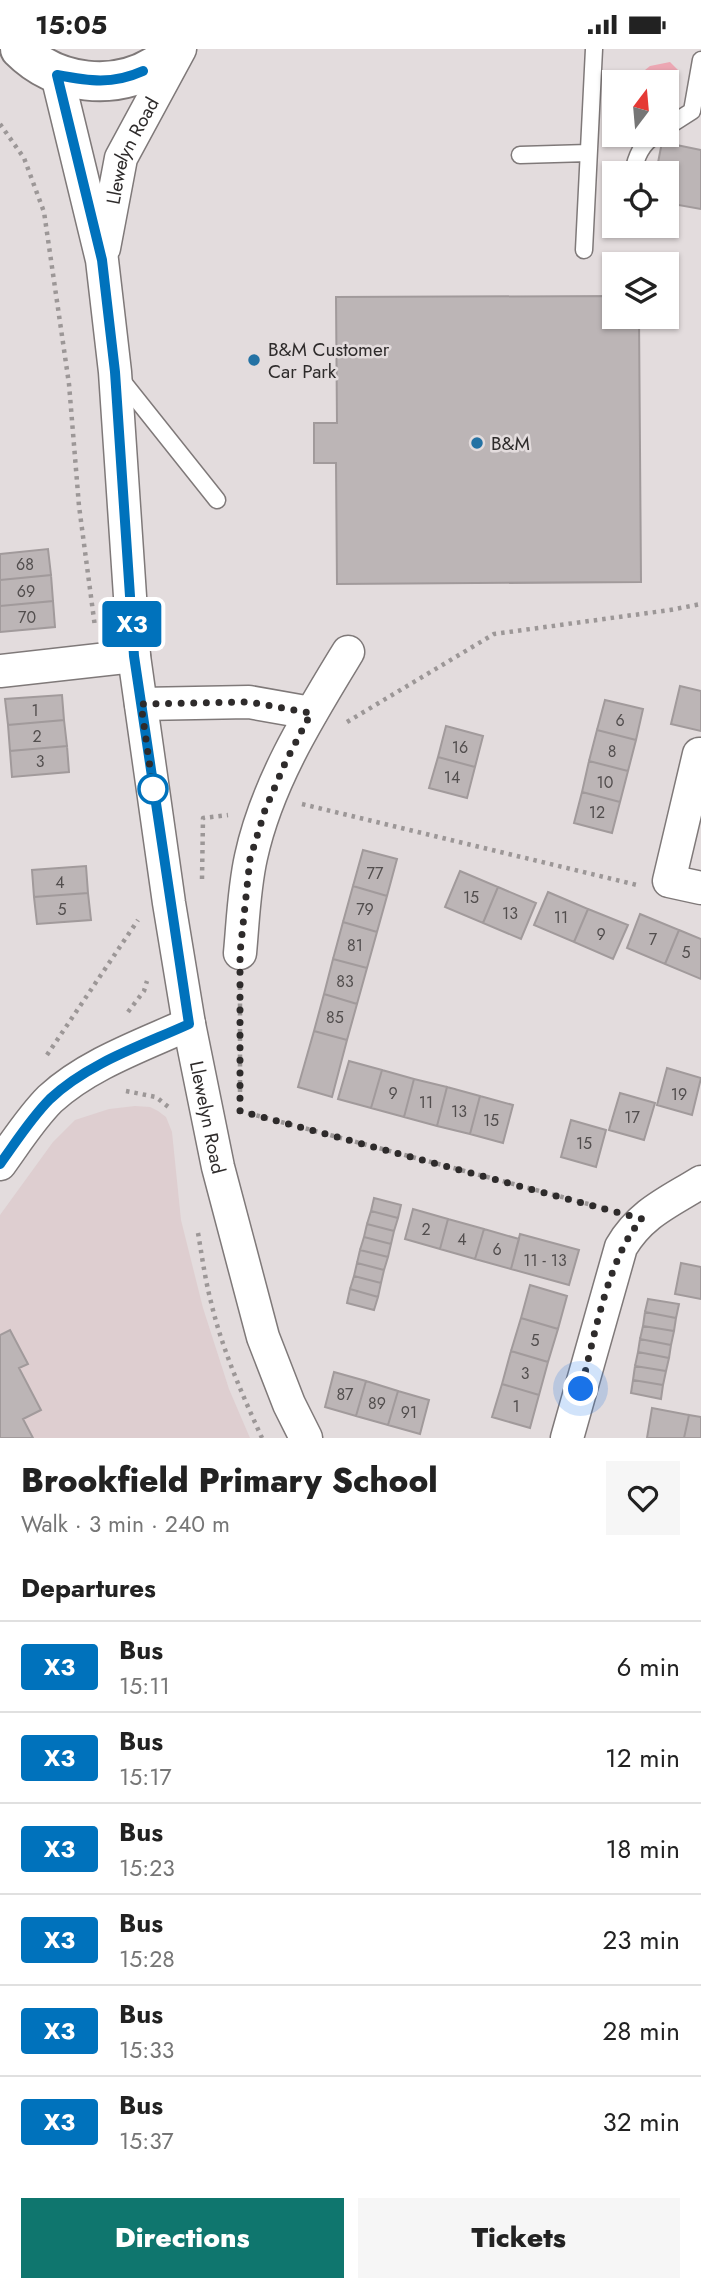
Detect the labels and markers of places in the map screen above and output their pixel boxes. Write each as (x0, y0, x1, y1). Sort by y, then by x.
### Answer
place label: B&M Customer Car Park (268, 336, 390, 385)
marker: B&M Customer Car Park (246, 352, 262, 368)
place label: B&M (491, 430, 530, 457)
marker: B&M (469, 435, 485, 451)
unlabelled marker (138, 774, 168, 804)

